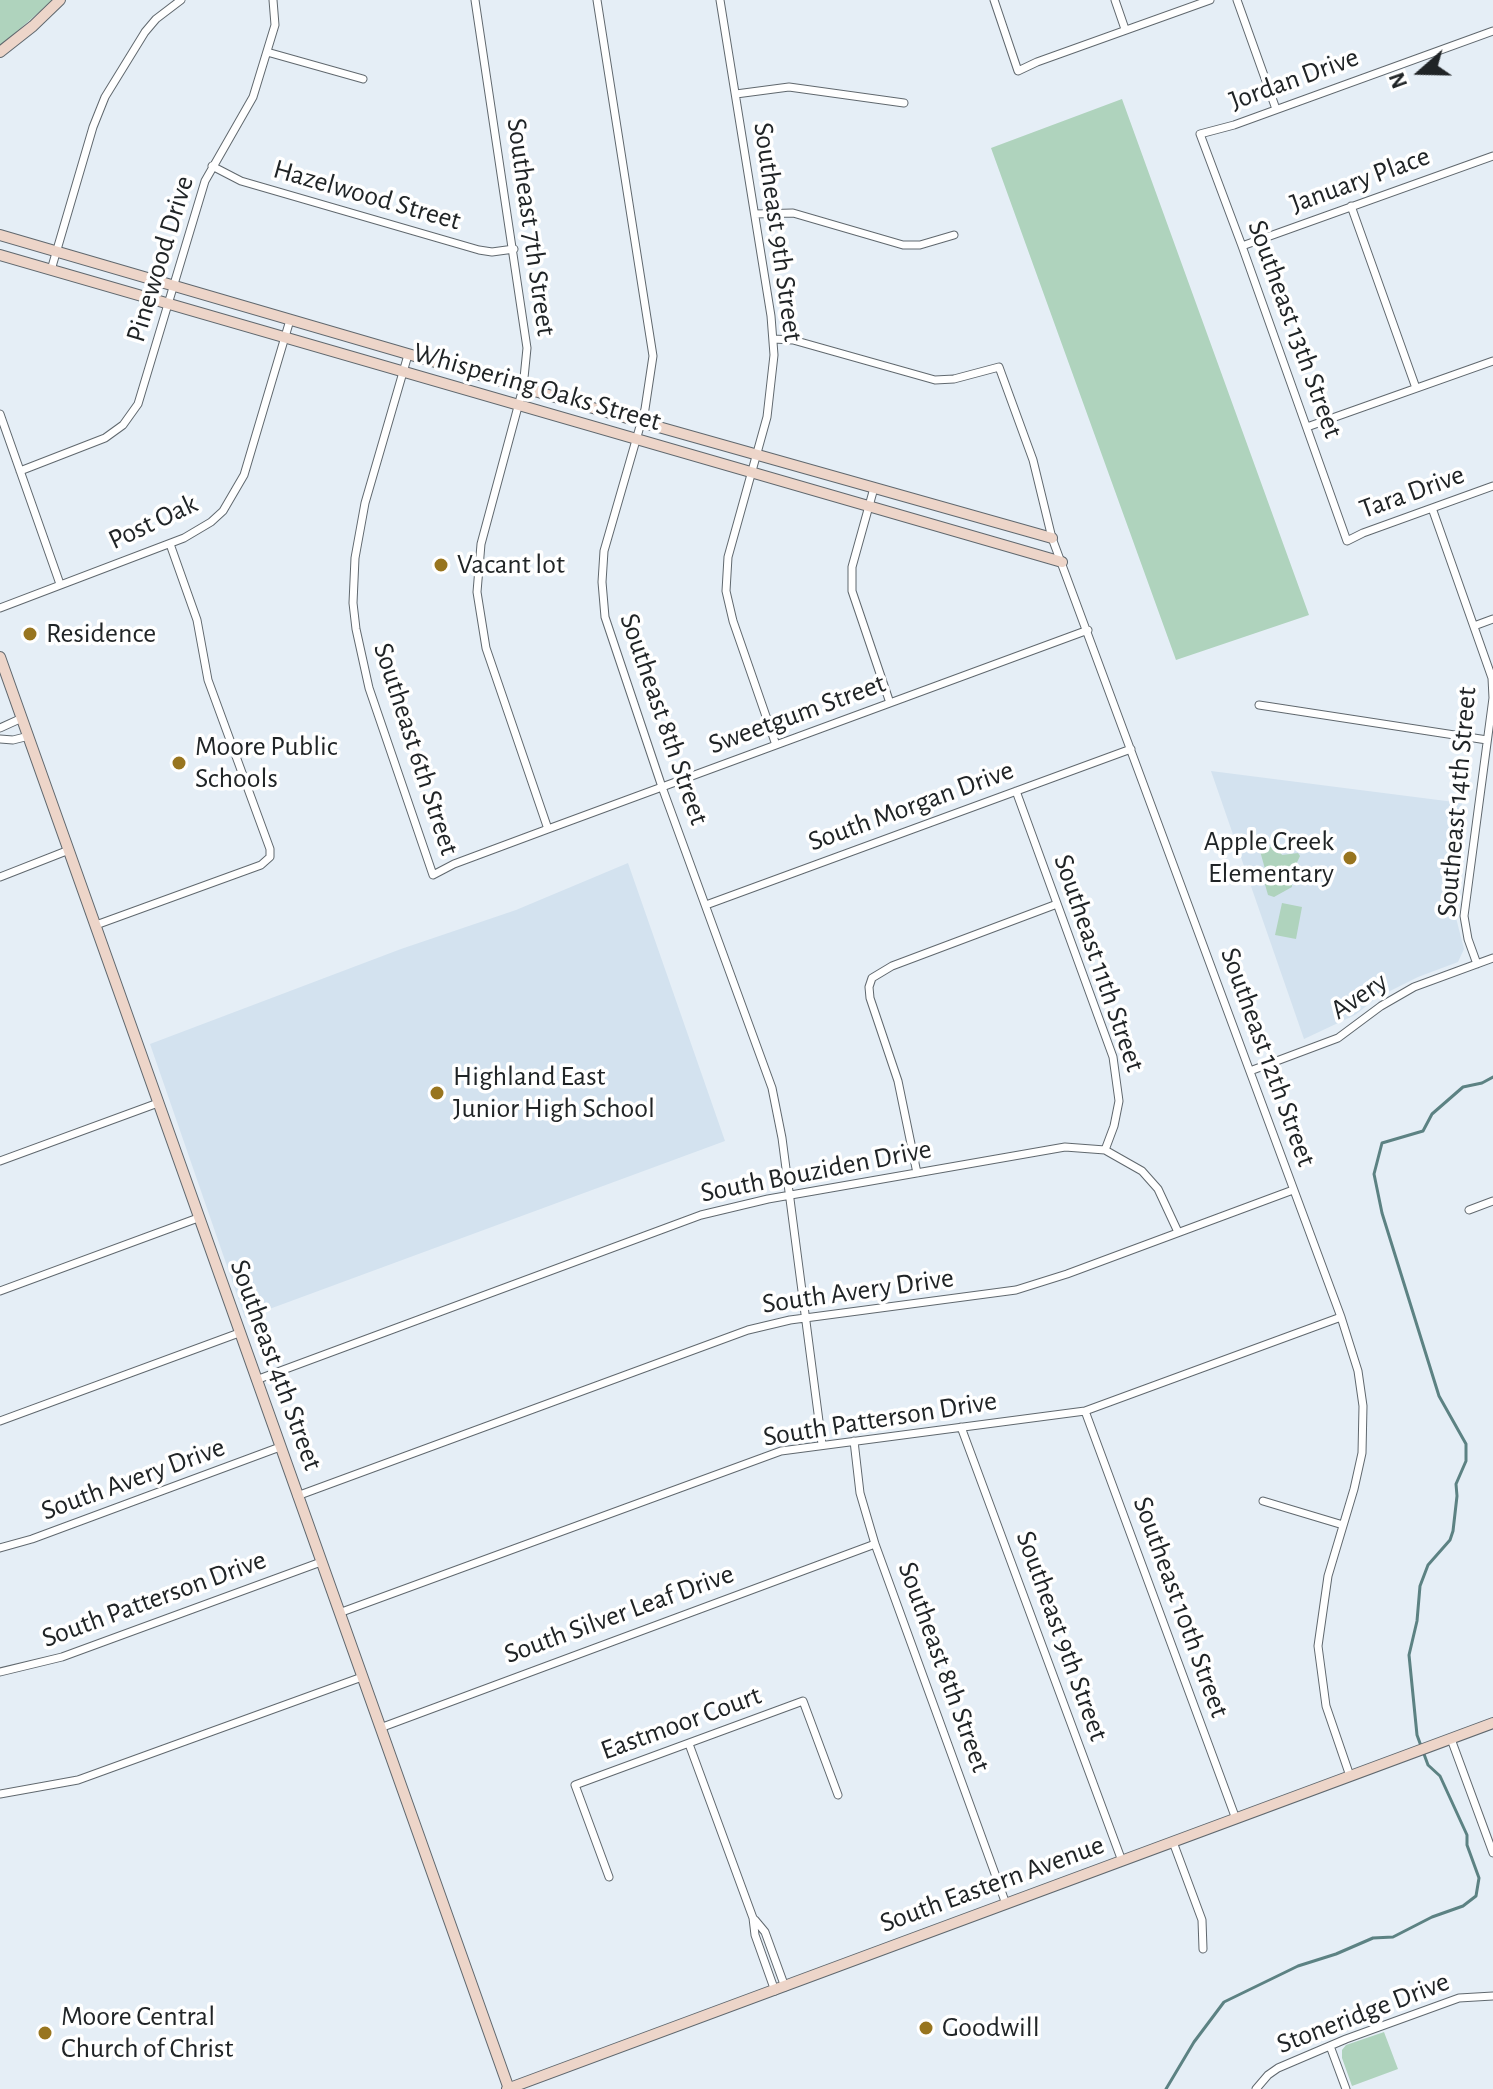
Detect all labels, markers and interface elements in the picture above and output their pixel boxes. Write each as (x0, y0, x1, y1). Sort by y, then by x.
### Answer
north arrow (1381, 32, 1461, 112)
street label: Jordan Drive (1225, 40, 1363, 118)
text: N (1385, 69, 1411, 91)
street label: Southeast 7th Street (499, 116, 563, 338)
street label: Southeast 9th Street (746, 120, 810, 344)
street label: January Place (1286, 139, 1434, 221)
street label: Hazelwood Street (269, 152, 465, 238)
street label: Pinewood Drive (119, 172, 201, 346)
street label: Southeast 13th Street (1240, 216, 1350, 442)
street label: Whispering Oaks Street (409, 336, 665, 438)
street label: Tara Drive (1355, 458, 1469, 526)
street label: Post Oak (103, 487, 203, 557)
place label: Vacant lot (457, 548, 565, 582)
marker: Vacant lot (432, 556, 450, 574)
street label: Southeast 8th Street (612, 609, 716, 829)
place label: Residence (46, 617, 156, 651)
marker: Residence (21, 625, 39, 643)
street label: Southeast 6th Street (366, 639, 466, 859)
street label: Sweetgum Street (704, 666, 890, 762)
street label: Southeast 14th Street (1430, 685, 1484, 919)
place label: Moore Public Schools (195, 730, 338, 796)
street label: South Morgan Drive (804, 753, 1018, 859)
marker: Moore Public Schools (170, 754, 188, 772)
place label: Apple Creek Elementary (1204, 825, 1334, 891)
marker: Apple Creek Elementary (1341, 849, 1359, 867)
street label: Southeast 11th Street (1046, 850, 1152, 1076)
street label: Southeast 12th Street (1213, 943, 1323, 1171)
street label: Avery (1324, 965, 1394, 1027)
place label: Highland East Junior High School (453, 1060, 655, 1126)
marker: Highland East Junior High School (428, 1084, 446, 1102)
street label: South Bouziden Drive (698, 1132, 934, 1210)
street label: Southeast 4th Street (222, 1255, 330, 1475)
street label: South Avery Drive (760, 1261, 956, 1321)
street label: South Patterson Drive (761, 1384, 999, 1454)
street label: South Avery Drive (37, 1430, 229, 1528)
street label: Southeast 10th Street (1125, 1492, 1237, 1722)
street label: Southeast 9th Street (1008, 1526, 1116, 1746)
street label: South Patterson Drive (37, 1543, 271, 1655)
street label: South Silver Leaf Drive (500, 1557, 738, 1671)
street label: Southeast 8th Street (890, 1557, 998, 1777)
street label: Eastmoor Court (596, 1678, 766, 1768)
street label: South Eastern Avenue (875, 1828, 1109, 1940)
street label: Stoneridge Drive (1272, 1965, 1454, 2061)
place label: Moore Central Church of Christ (61, 2000, 233, 2066)
place label: Goodwill (942, 2011, 1040, 2045)
marker: Goodwill (917, 2019, 935, 2037)
marker: Moore Central Church of Christ (36, 2024, 54, 2042)

